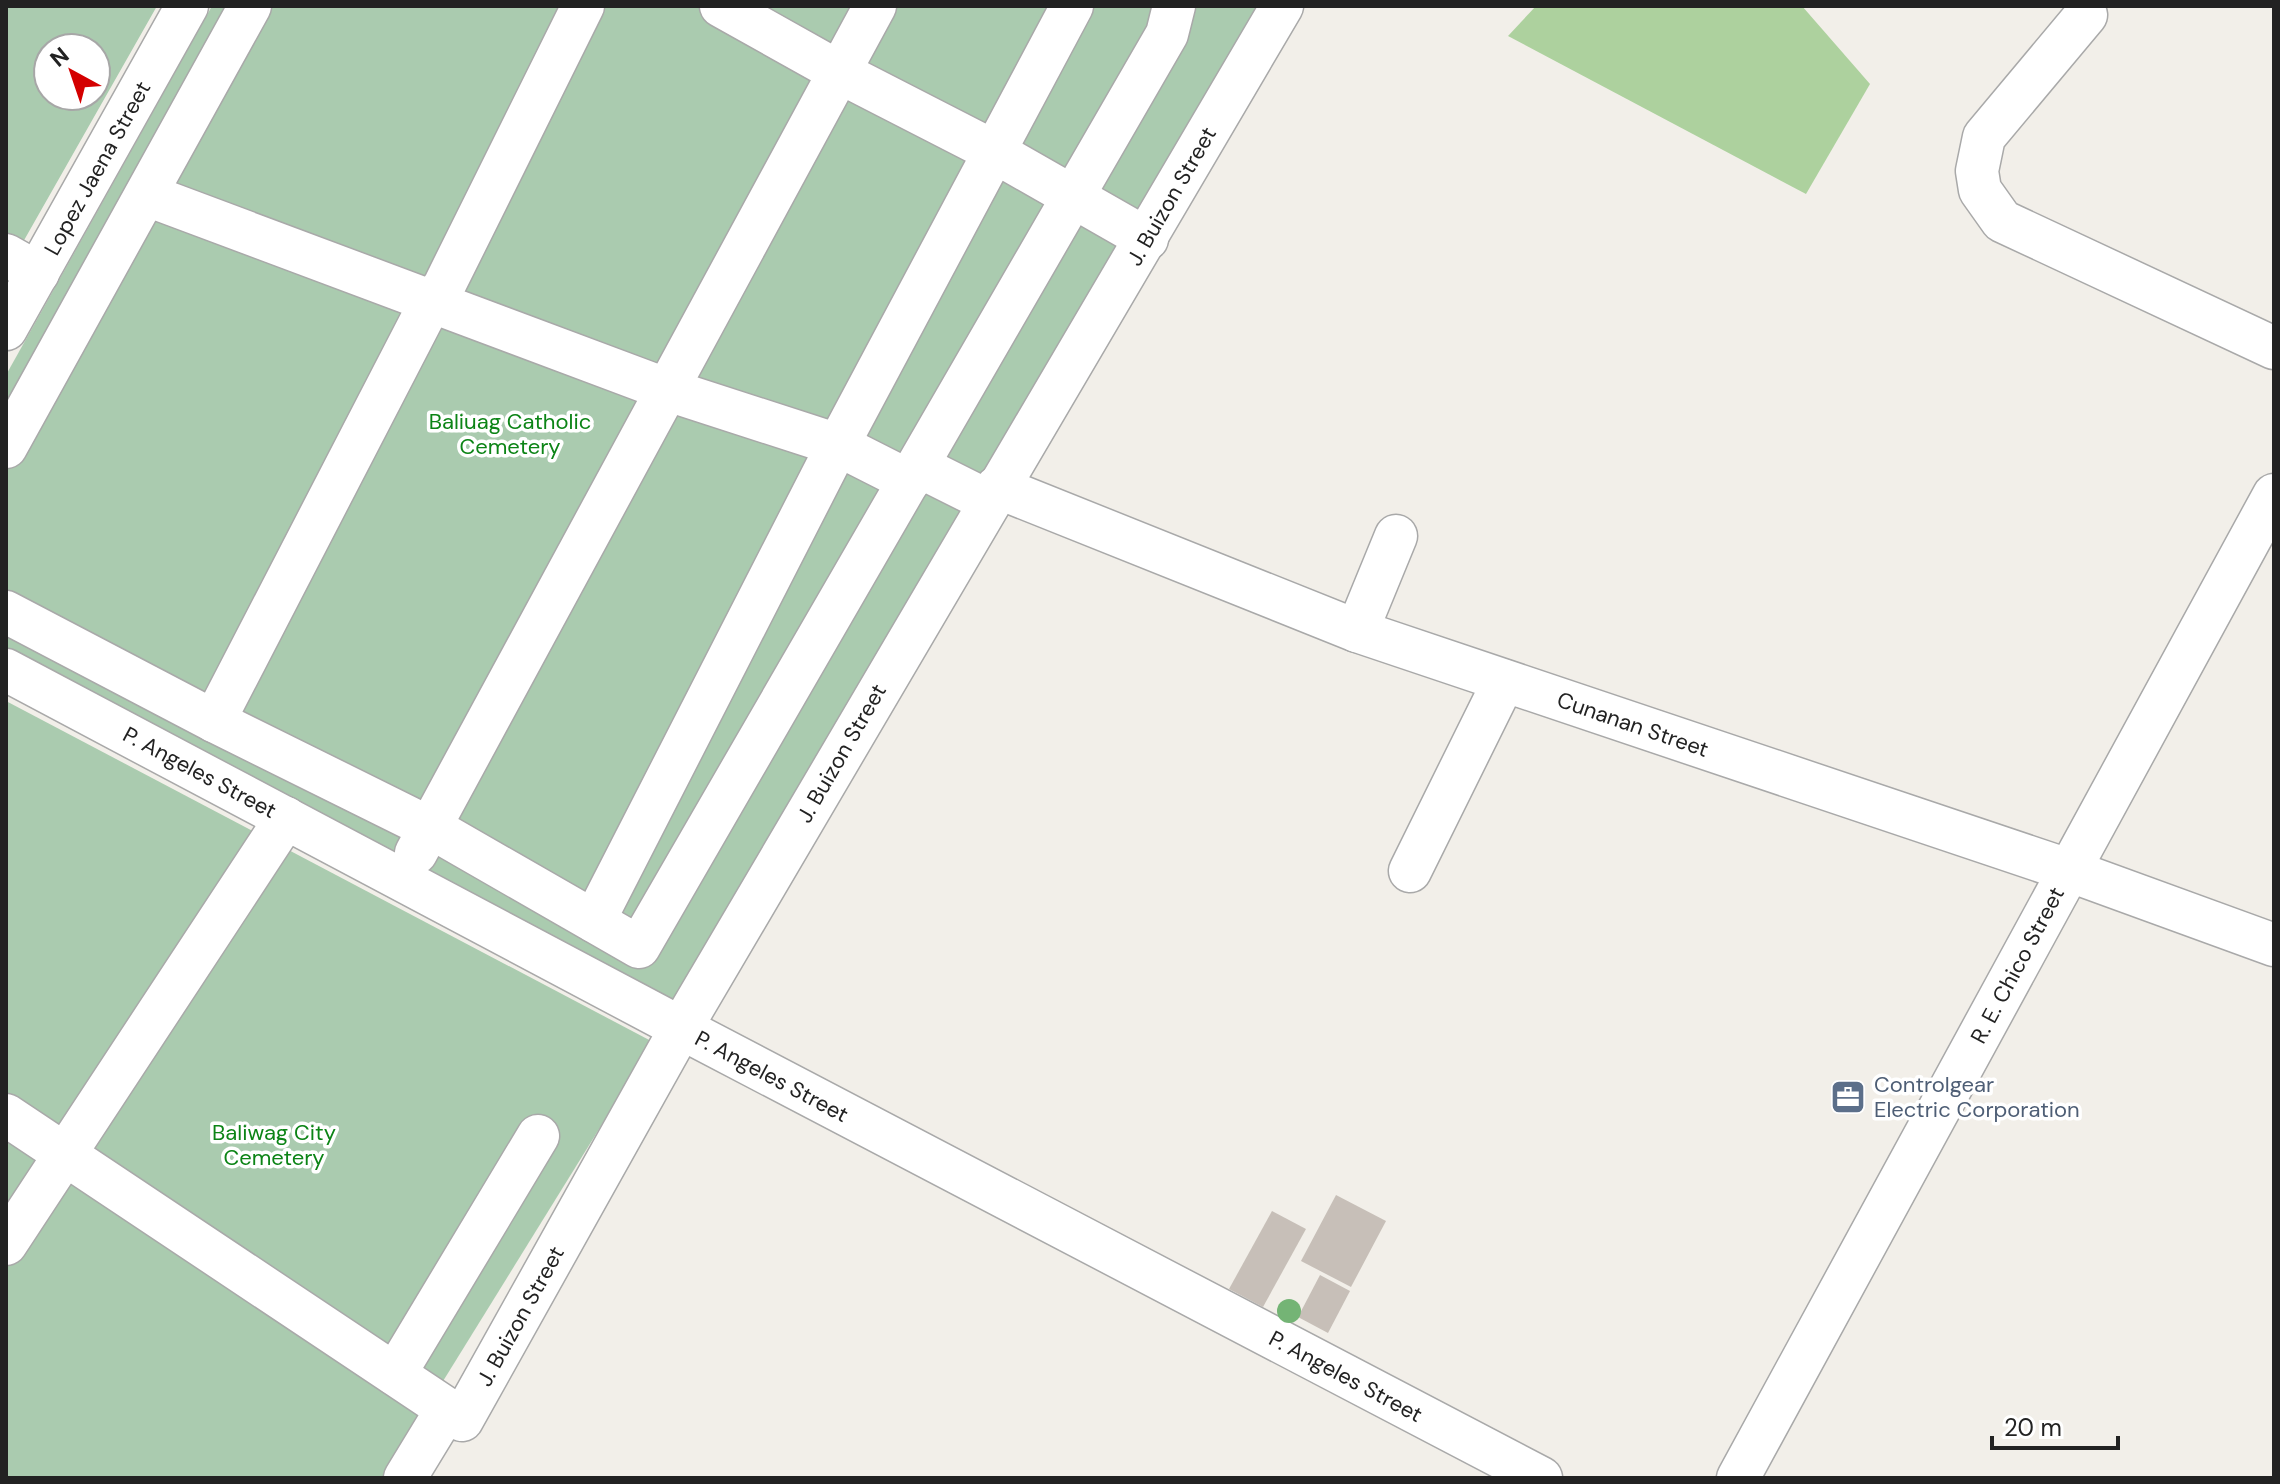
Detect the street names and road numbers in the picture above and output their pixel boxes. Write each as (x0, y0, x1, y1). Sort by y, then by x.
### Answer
street label: Lopez Jaena Street (38, 76, 157, 260)
street label: J. Buizon Street (1120, 121, 1223, 271)
street label: J. Buizon Street (790, 678, 893, 828)
street label: Cunanan Street (1553, 685, 1712, 764)
street label: P. Angeles Street (118, 720, 281, 825)
street label: R. E. Chico Street (1964, 882, 2071, 1049)
street label: P. Angeles Street (690, 1024, 853, 1129)
street label: J. Buizon Street (470, 1241, 571, 1391)
street label: P. Angeles Street (1264, 1324, 1427, 1429)

